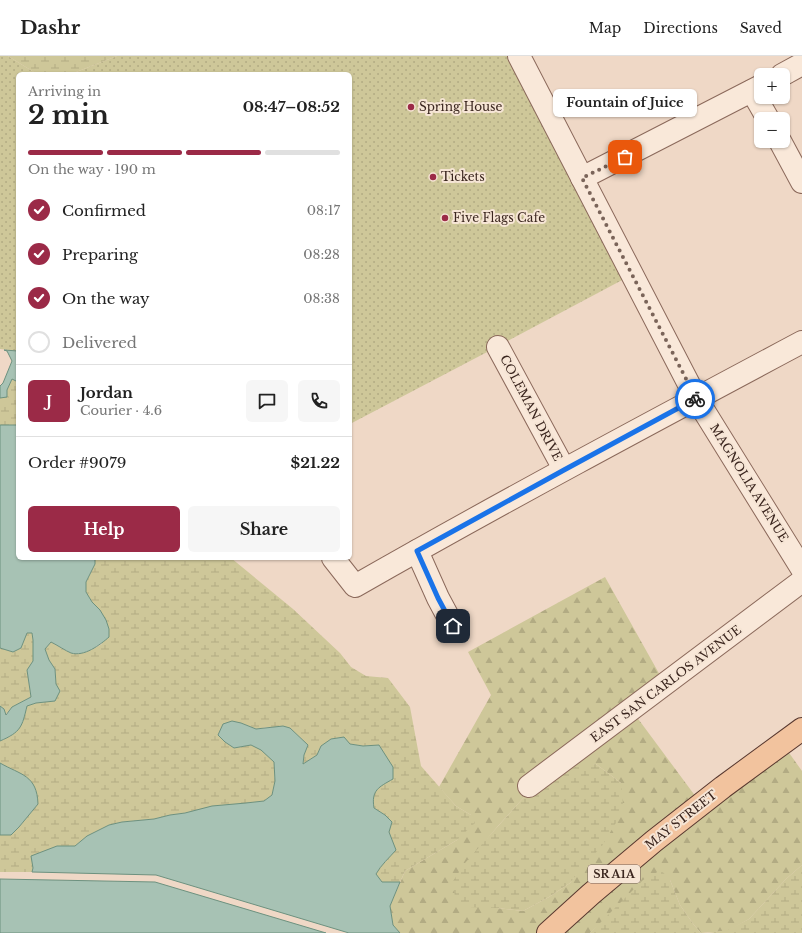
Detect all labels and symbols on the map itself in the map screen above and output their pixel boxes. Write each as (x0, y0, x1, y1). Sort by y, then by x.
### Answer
callout: Fountain of Juice (553, 89, 697, 117)
place label: Spring House (419, 99, 503, 114)
marker: Spring House (406, 102, 416, 112)
pin (608, 140, 642, 174)
place label: Tickets (441, 169, 485, 184)
marker: Tickets (428, 172, 438, 182)
place label: Five Flags Cafe (453, 210, 545, 225)
marker: Five Flags Cafe (440, 213, 450, 223)
street label: COLEMAN DRIVE (497, 352, 566, 464)
courier (675, 379, 715, 419)
street label: MAGNOLIA AVENUE (707, 421, 792, 545)
pin (436, 609, 470, 643)
street label: EAST SAN CARLOS AVENUE (587, 622, 744, 745)
street label: MAY STREET (642, 787, 720, 852)
road number: SR A1A (588, 865, 640, 883)

